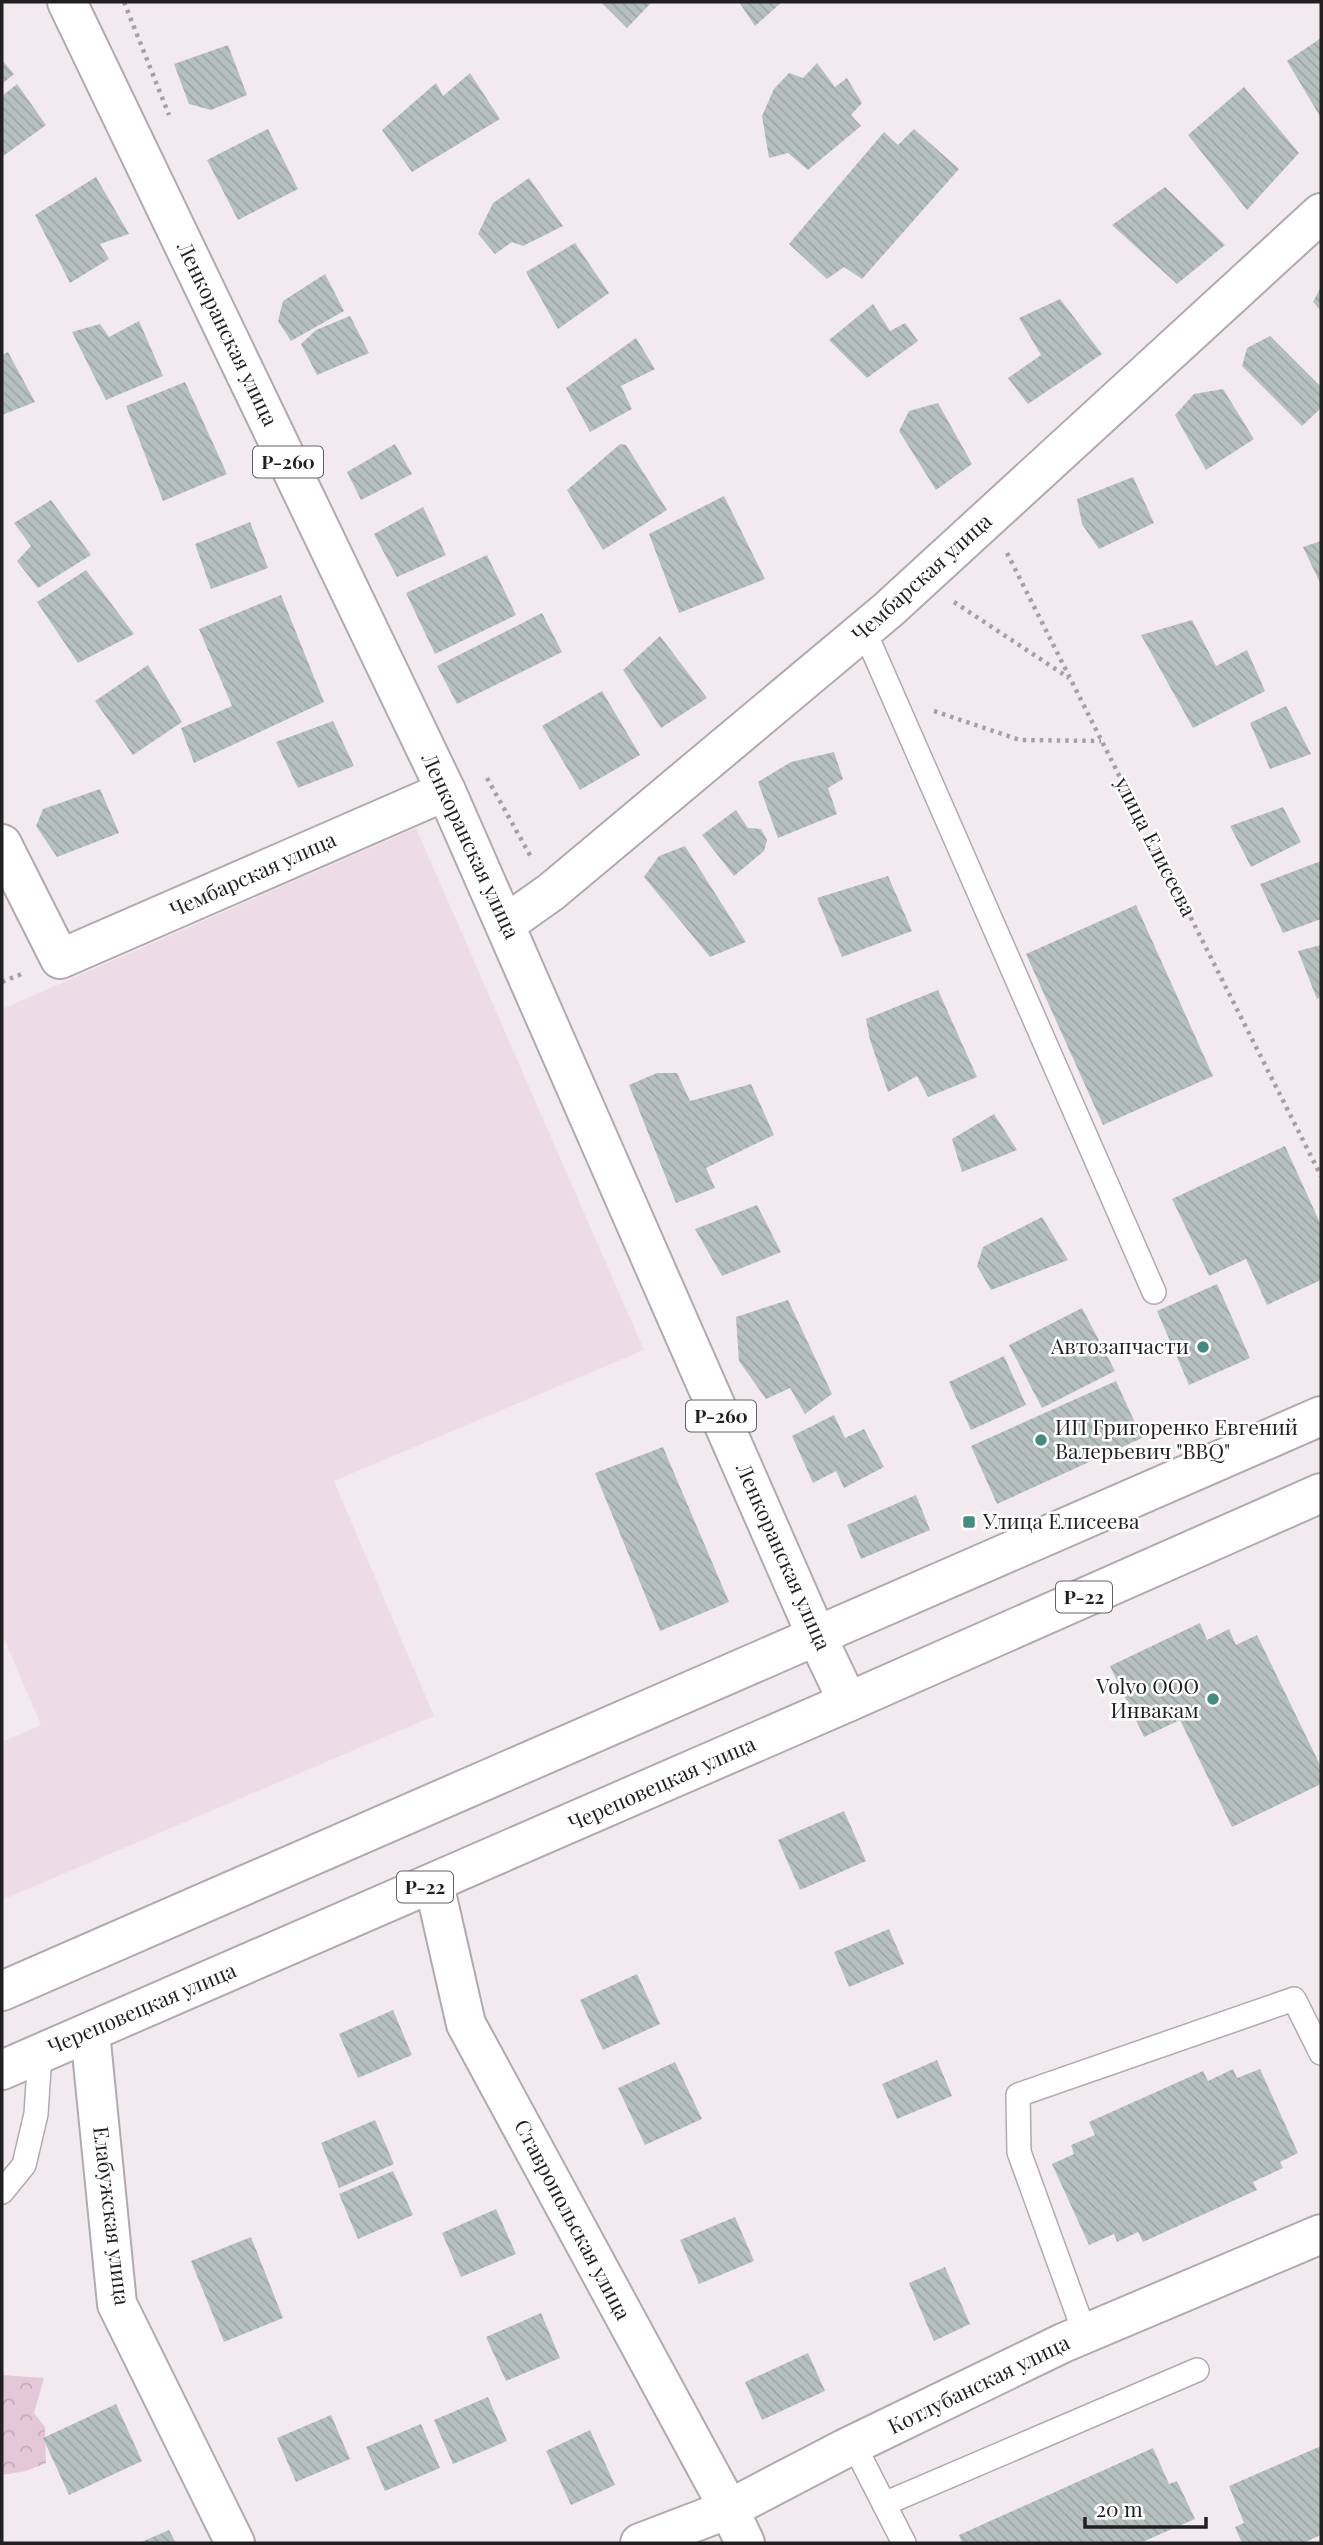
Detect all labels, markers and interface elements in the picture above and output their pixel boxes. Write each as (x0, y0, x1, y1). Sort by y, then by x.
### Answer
street label: Ленкоранская улица (171, 235, 286, 431)
road number: Р-260 (253, 446, 323, 477)
street label: Чембарская улица (845, 506, 997, 647)
street label: Ленкоранская улица (416, 747, 527, 943)
street label: улица Елисеева (1109, 771, 1204, 921)
street label: Чембарская улица (165, 824, 340, 922)
place label: Автозапчасти (1050, 1331, 1189, 1359)
marker: Автозапчасти (1195, 1339, 1211, 1355)
road number: Р-260 (686, 1400, 756, 1432)
place label: ИП Григоренко Евгений Валерьевич "BBQ" (1055, 1412, 1298, 1464)
marker: ИП Григоренко Евгений Валерьевич "BBQ" (1033, 1432, 1049, 1448)
street label: Ленкоранская улица (731, 1457, 839, 1655)
place label: Улица Елисеева (982, 1506, 1140, 1534)
marker: Улица Елисеева (961, 1514, 977, 1530)
road number: Р-22 (1056, 1582, 1112, 1612)
place label: Volvo ООО Инвакам (1095, 1671, 1199, 1723)
marker: Volvo ООО Инвакам (1205, 1691, 1221, 1707)
street label: Череповецкая улица (563, 1728, 760, 1836)
road number: Р-22 (397, 1871, 453, 1902)
street label: Череповецкая улица (43, 1955, 240, 2060)
street label: Ставропольская улица (509, 2114, 639, 2325)
street label: Елабужская улица (88, 2125, 138, 2307)
street label: Котлубанская улица (883, 2327, 1074, 2439)
scale bar (1085, 2486, 1206, 2530)
text: 20 m (1096, 2494, 1143, 2522)

